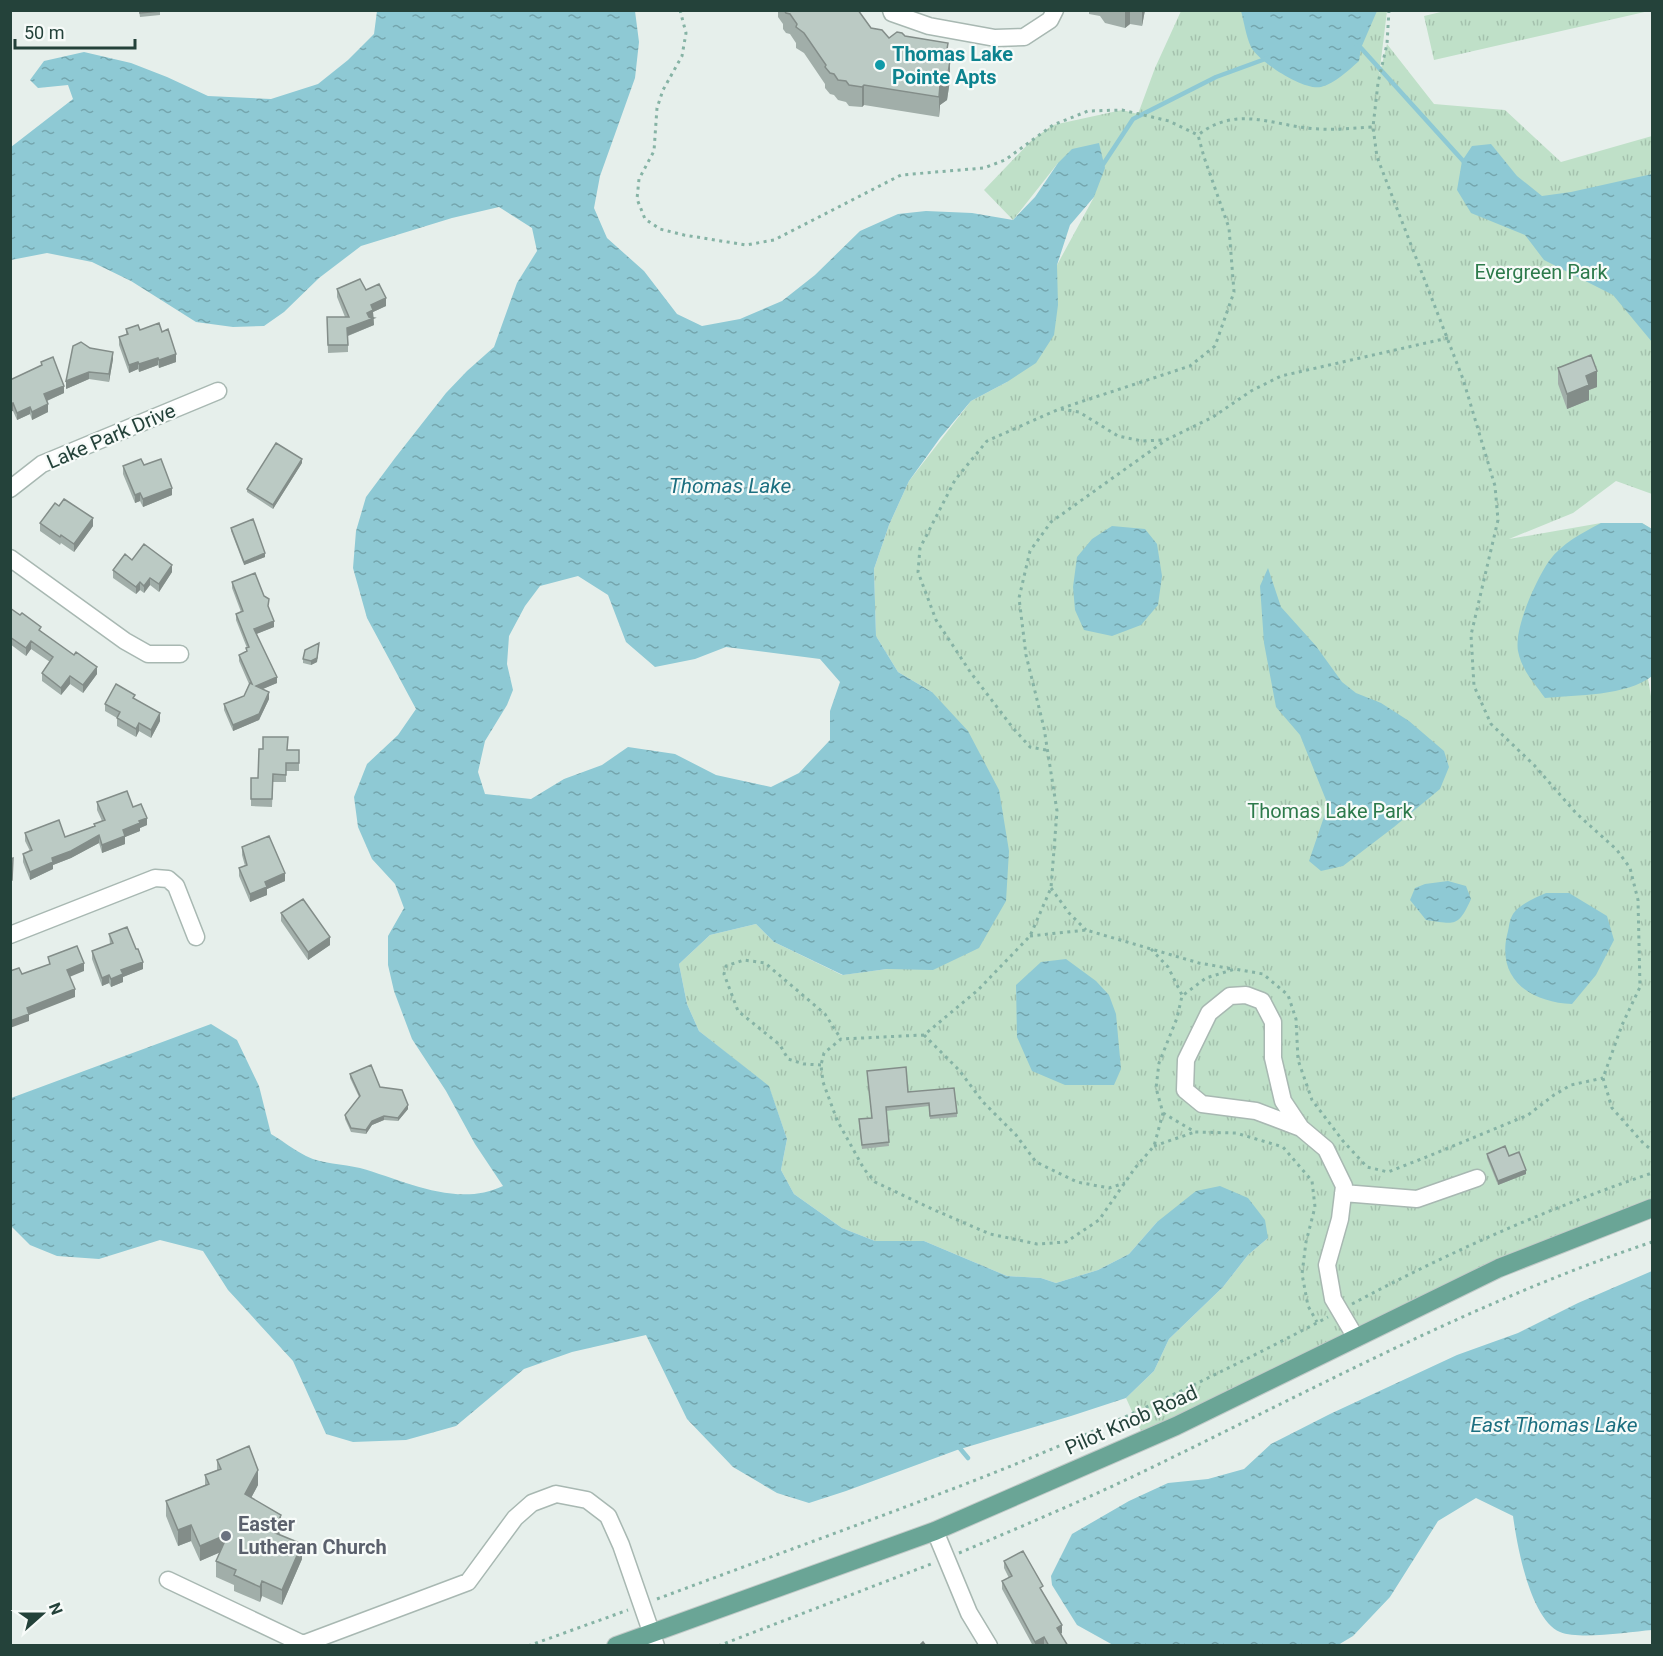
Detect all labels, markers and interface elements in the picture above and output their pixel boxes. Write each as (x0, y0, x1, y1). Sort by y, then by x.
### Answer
scale bar (15, 12, 135, 50)
text: 50 m (24, 22, 64, 43)
place label: Thomas Lake Pointe Apts (892, 42, 1013, 89)
marker: Thomas Lake Pointe Apts (873, 58, 887, 72)
park label: Evergreen Park (1474, 260, 1608, 284)
street label: Lake Park Drive (43, 398, 179, 474)
water label: Thomas Lake (669, 474, 791, 498)
park label: Thomas Lake Park (1247, 799, 1414, 823)
street label: Pilot Knob Road (1061, 1380, 1201, 1460)
water label: East Thomas Lake (1470, 1413, 1638, 1437)
place label: Easter Lutheran Church (238, 1512, 387, 1559)
marker: Easter Lutheran Church (219, 1529, 233, 1543)
north arrow (12, 1584, 72, 1644)
text: N (45, 1600, 66, 1617)

